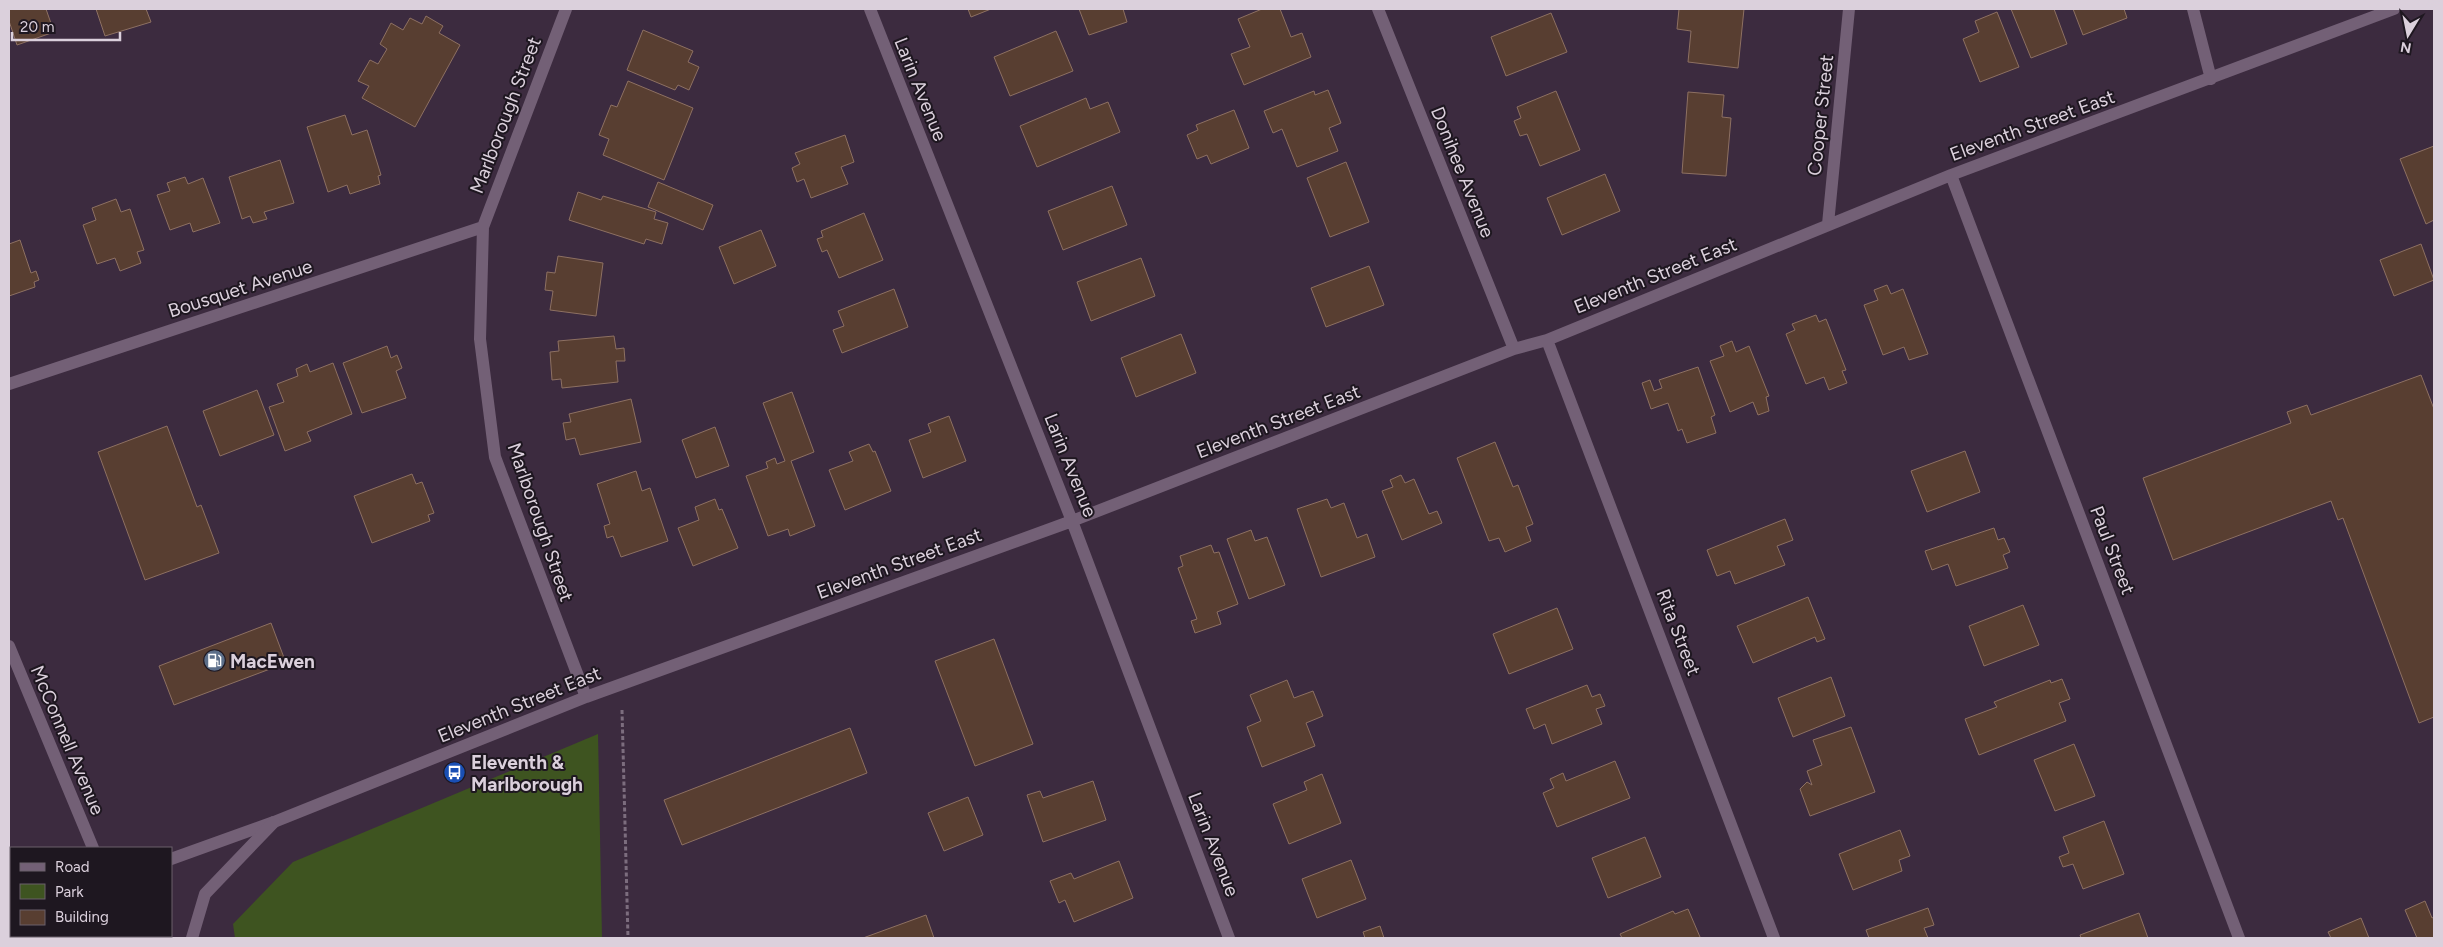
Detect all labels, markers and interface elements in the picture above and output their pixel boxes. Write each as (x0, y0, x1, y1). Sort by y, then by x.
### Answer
scale bar (12, 10, 120, 42)
north arrow (2383, 10, 2433, 60)
text: 20 m (20, 18, 54, 36)
street label: Marlborough Street (465, 33, 546, 197)
street label: Larin Avenue (889, 34, 952, 144)
text: N (2399, 38, 2413, 57)
street label: Cooper Street (1803, 53, 1838, 177)
street label: Eleventh Street East (1947, 85, 2118, 166)
street label: Donihee Avenue (1426, 103, 1499, 241)
street label: Eleventh Street East (1570, 232, 1740, 319)
street label: Bousquet Avenue (165, 254, 315, 323)
street label: Eleventh Street East (1193, 380, 1363, 463)
street label: Larin Avenue (1039, 410, 1102, 520)
street label: Marlborough Street (503, 440, 578, 604)
street label: Paul Street (2085, 503, 2140, 598)
street label: Eleventh Street East (814, 523, 985, 604)
street label: Rita Street (1651, 586, 1706, 679)
fuel station icon: MacEwen (202, 649, 226, 673)
place label: MacEwen (230, 650, 315, 673)
street label: Eleventh Street East (434, 661, 604, 748)
street label: McConnell Avenue (26, 662, 109, 818)
place label: Eleventh & Marlborough (471, 751, 583, 796)
bus stop icon: Eleventh & Marlborough (443, 761, 467, 785)
street label: Larin Avenue (1183, 789, 1244, 900)
legend (10, 847, 172, 937)
text: Road (55, 858, 90, 876)
text: Park (55, 883, 84, 901)
text: Building (55, 908, 109, 926)

